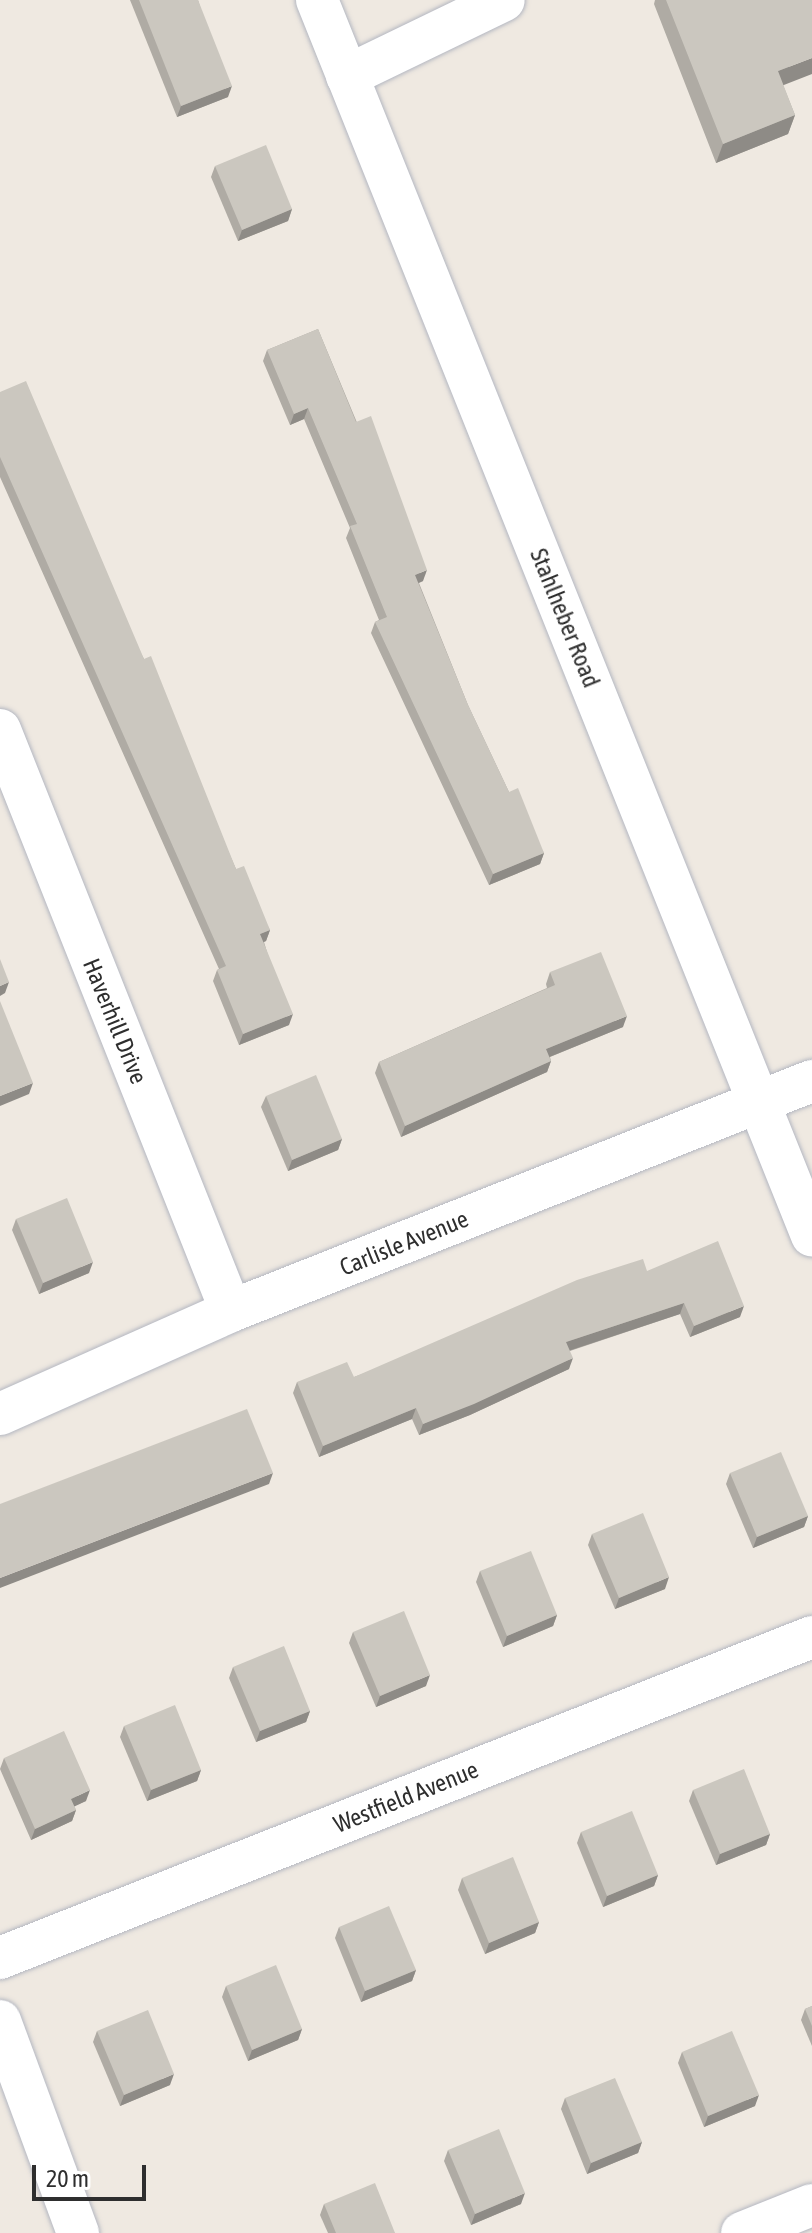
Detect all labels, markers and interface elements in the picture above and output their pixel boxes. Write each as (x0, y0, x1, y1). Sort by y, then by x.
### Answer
street label: Stahlheber Road (524, 544, 606, 692)
street label: Haverhill Drive (77, 954, 153, 1088)
street label: Carlisle Avenue (335, 1204, 473, 1282)
street label: Westfield Avenue (330, 1755, 482, 1839)
scale bar (36, 2149, 150, 2199)
text: 20 m (46, 2165, 89, 2192)

